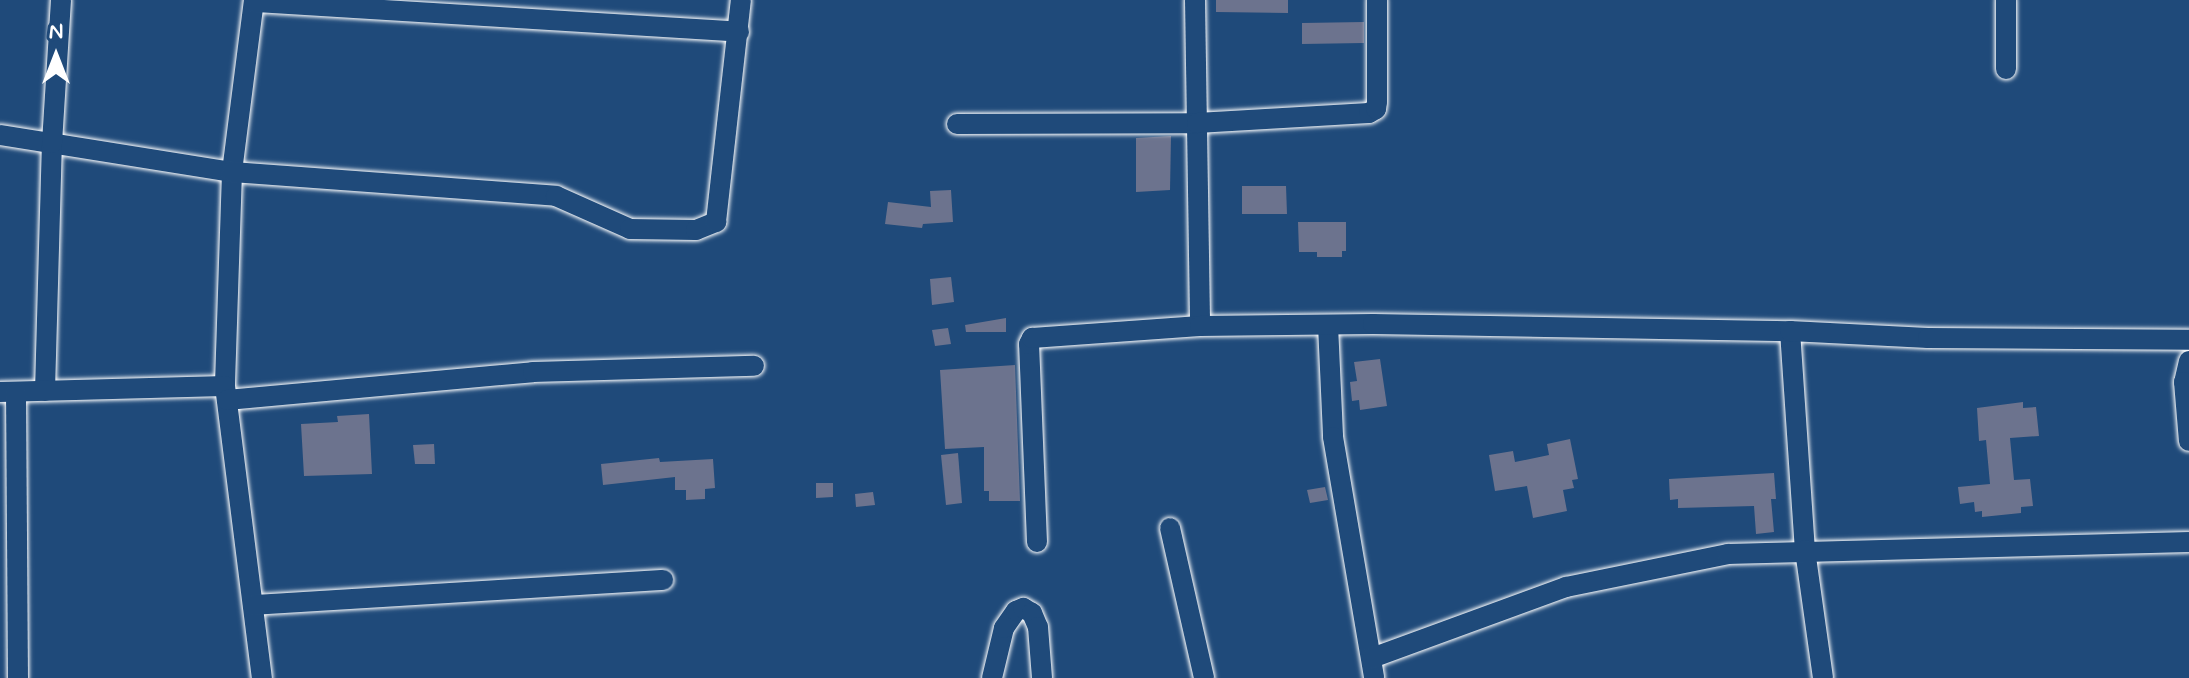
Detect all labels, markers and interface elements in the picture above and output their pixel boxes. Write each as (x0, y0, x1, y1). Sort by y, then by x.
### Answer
north arrow (16, 16, 96, 96)
text: N (49, 18, 63, 46)

